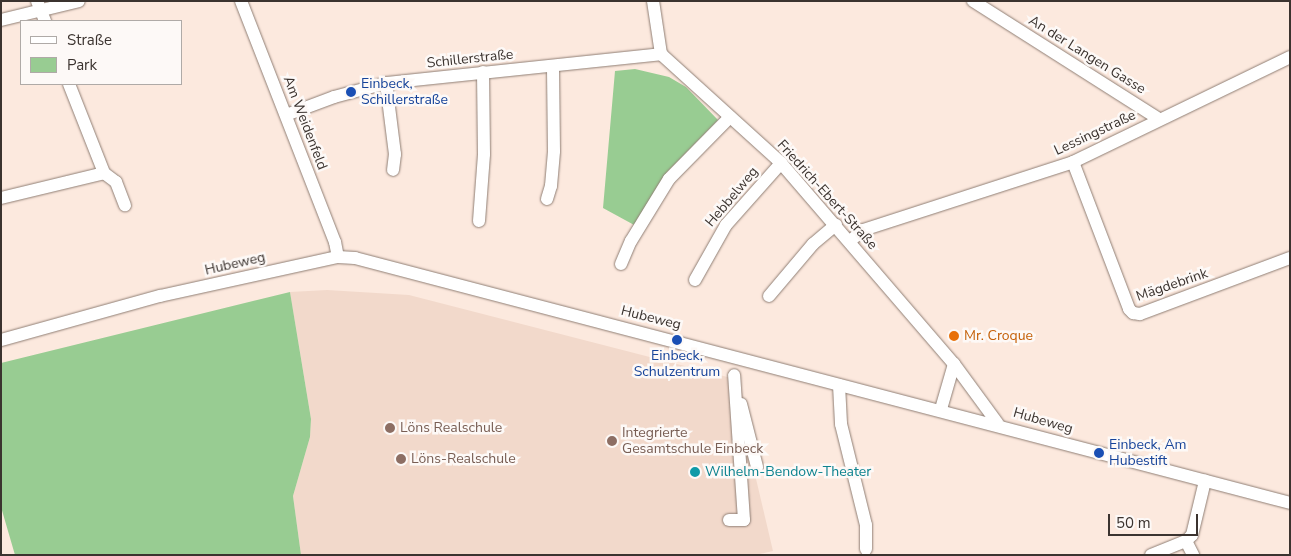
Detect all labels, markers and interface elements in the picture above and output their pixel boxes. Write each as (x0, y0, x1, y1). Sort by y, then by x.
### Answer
street label: An der Langen Gasse (1025, 12, 1149, 98)
legend (20, 20, 182, 85)
text: Straße (67, 30, 112, 50)
street label: Schillerstraße (426, 46, 514, 72)
text: Park (67, 55, 97, 75)
street label: Am Weidenfeld (279, 74, 331, 172)
place label: Einbeck, Schillerstraße (361, 76, 448, 108)
marker: Einbeck, Schillerstraße (345, 86, 357, 98)
street label: Lessingstraße (1052, 107, 1138, 159)
street label: Friedrich-Ebert-Straße (773, 137, 881, 253)
street label: Hebbelweg (702, 164, 762, 230)
street label: Hubeweg (203, 249, 267, 279)
street label: Mägdebrink (1134, 265, 1210, 305)
street label: Hubeweg (619, 302, 683, 334)
place label: Mr. Croque (964, 328, 1033, 344)
marker: Mr. Croque (948, 330, 960, 342)
marker: Einbeck, Schulzentrum (671, 334, 683, 346)
place label: Einbeck, Schulzentrum (634, 348, 720, 381)
street label: Hubeweg (1011, 404, 1075, 438)
place label: Löns Realschule (400, 420, 502, 436)
marker: Löns Realschule (384, 422, 396, 434)
place label: Integrierte Gesamtschule Einbeck (622, 425, 763, 458)
marker: Integrierte Gesamtschule Einbeck (606, 435, 618, 447)
place label: Einbeck, Am Hubestift (1109, 437, 1187, 470)
marker: Einbeck, Am Hubestift (1093, 447, 1105, 459)
place label: Löns-Realschule (411, 451, 516, 467)
marker: Löns-Realschule (395, 453, 407, 465)
place label: Wilhelm-Bendow-Theater (705, 464, 871, 480)
marker: Wilhelm-Bendow-Theater (689, 466, 701, 478)
scale bar (1111, 504, 1201, 536)
text: 50 m (1116, 513, 1151, 533)

